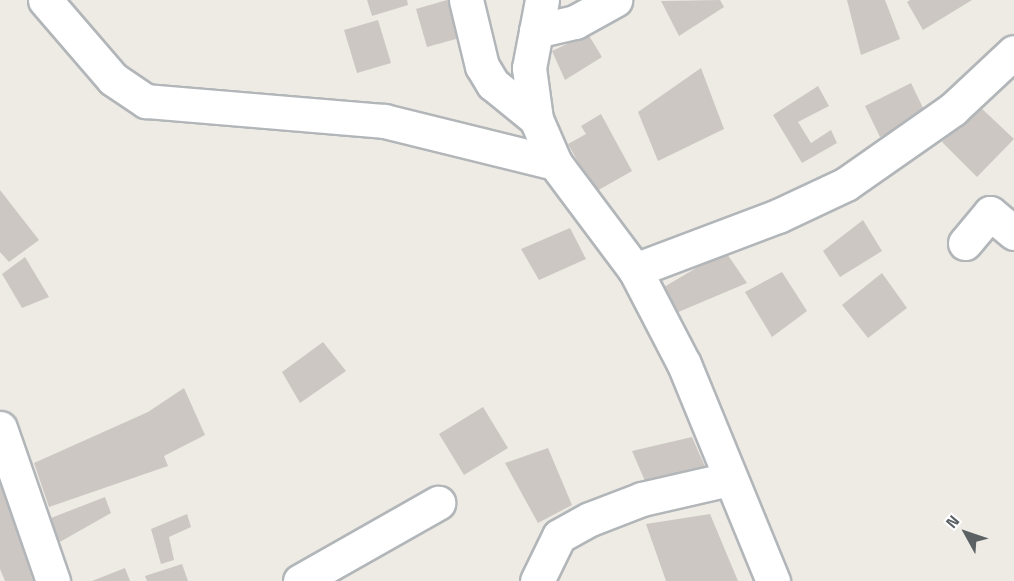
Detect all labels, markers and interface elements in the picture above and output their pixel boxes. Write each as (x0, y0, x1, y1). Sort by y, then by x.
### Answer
north arrow (936, 503, 996, 563)
text: N (939, 509, 965, 533)

